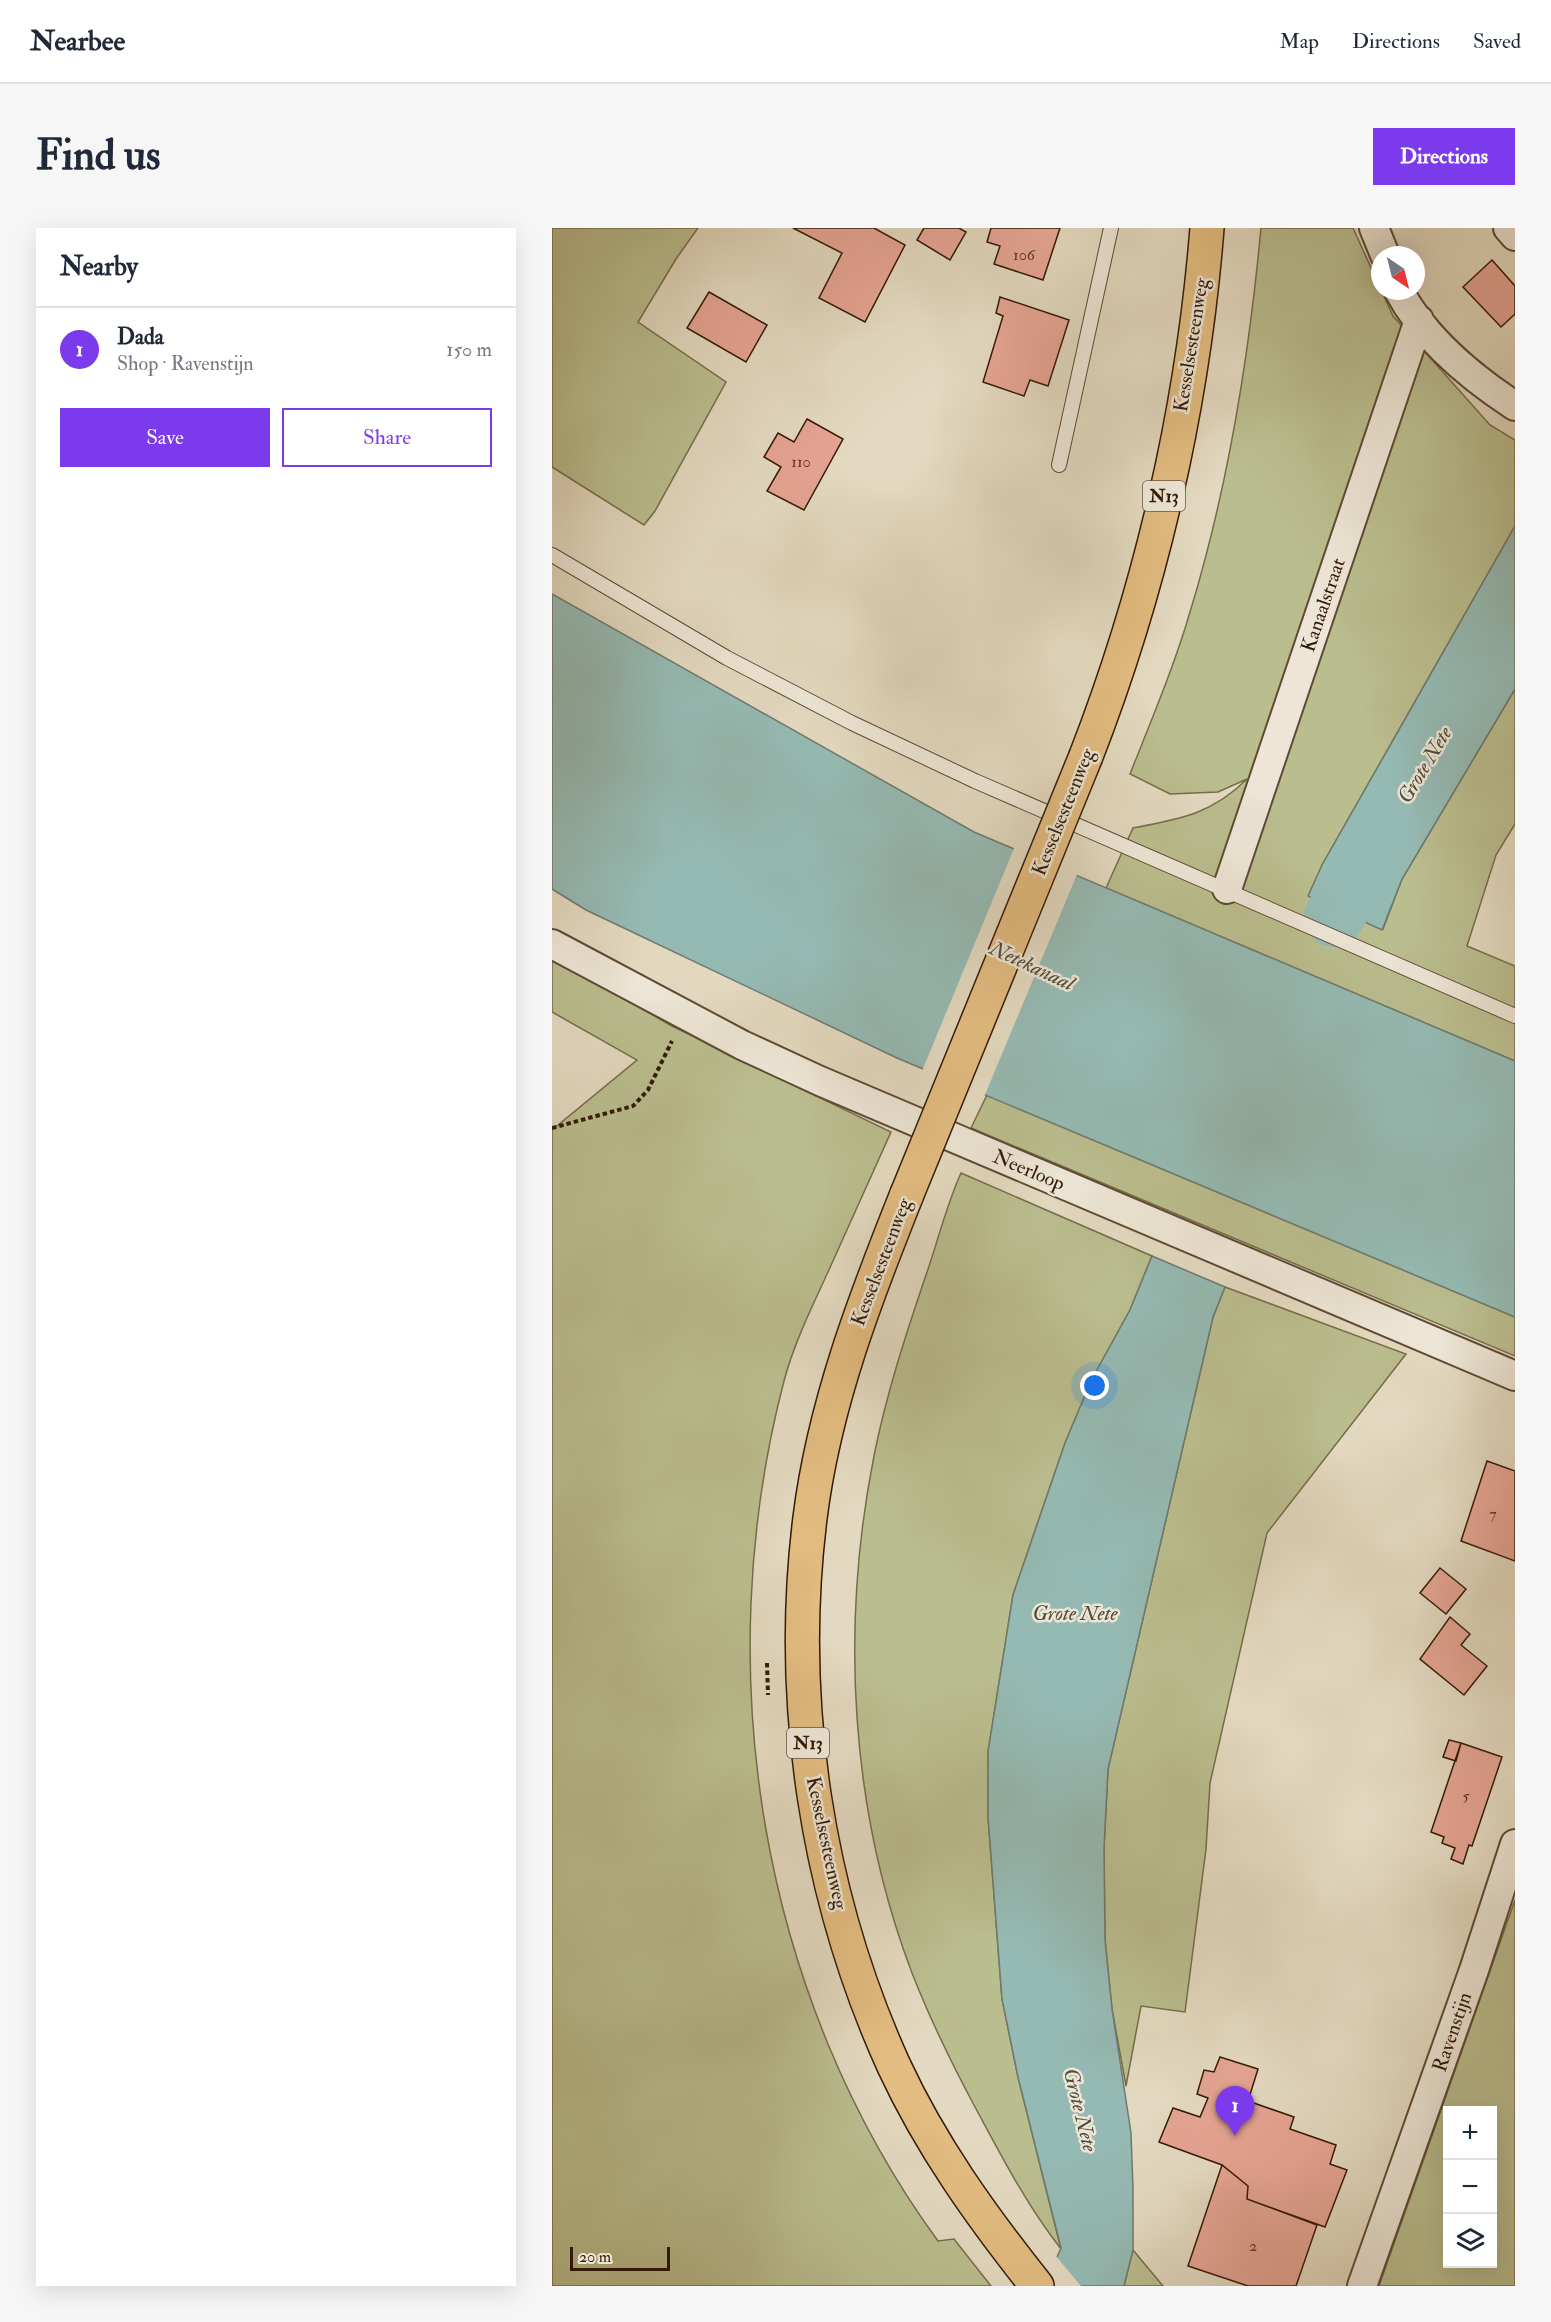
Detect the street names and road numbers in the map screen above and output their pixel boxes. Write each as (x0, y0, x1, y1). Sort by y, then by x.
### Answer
street label: Kesselsesteenweg (1168, 275, 1214, 414)
road number: N13 (1143, 481, 1185, 511)
street label: Kanaalstraat (1295, 554, 1351, 655)
street label: Kesselsesteenweg (1026, 744, 1100, 879)
street label: Neerloop (989, 1144, 1069, 1197)
street label: Kesselsesteenweg (845, 1193, 917, 1330)
road number: N13 (787, 1728, 829, 1758)
street label: Kesselsesteenweg (801, 1774, 854, 1913)
street label: Ravenstijn (1427, 1989, 1477, 2075)

